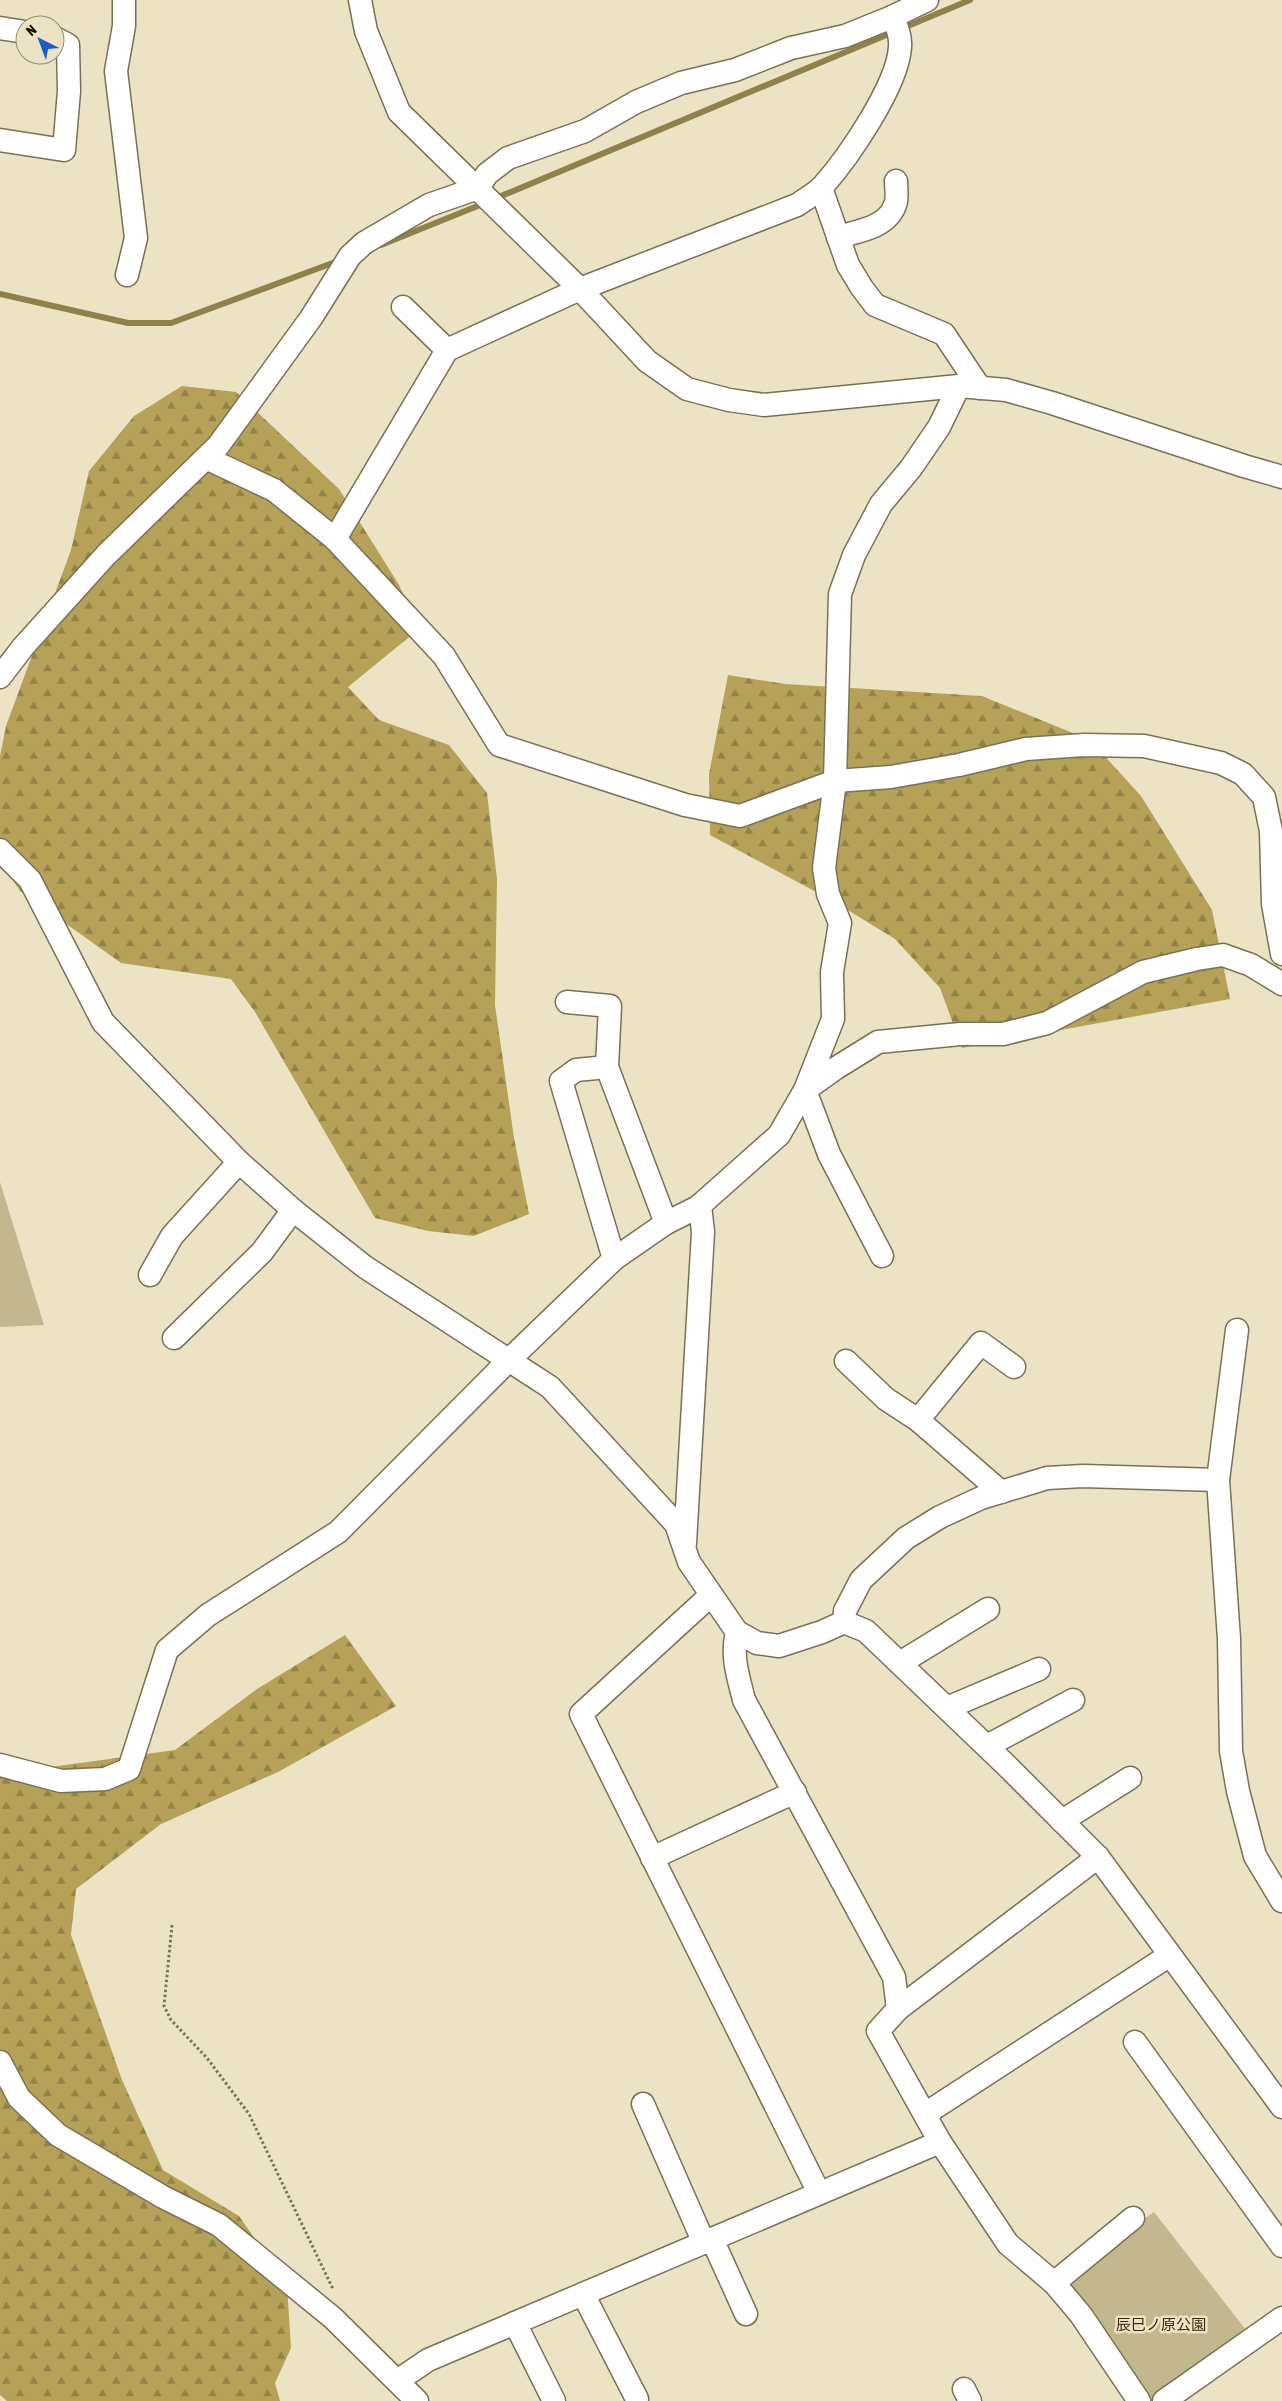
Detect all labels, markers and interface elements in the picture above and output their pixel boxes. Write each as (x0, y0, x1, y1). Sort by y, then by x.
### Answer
north arrow (15, 15, 65, 65)
text: N (23, 22, 40, 39)
park label: 辰巳ノ原公園 (1116, 2316, 1206, 2333)

